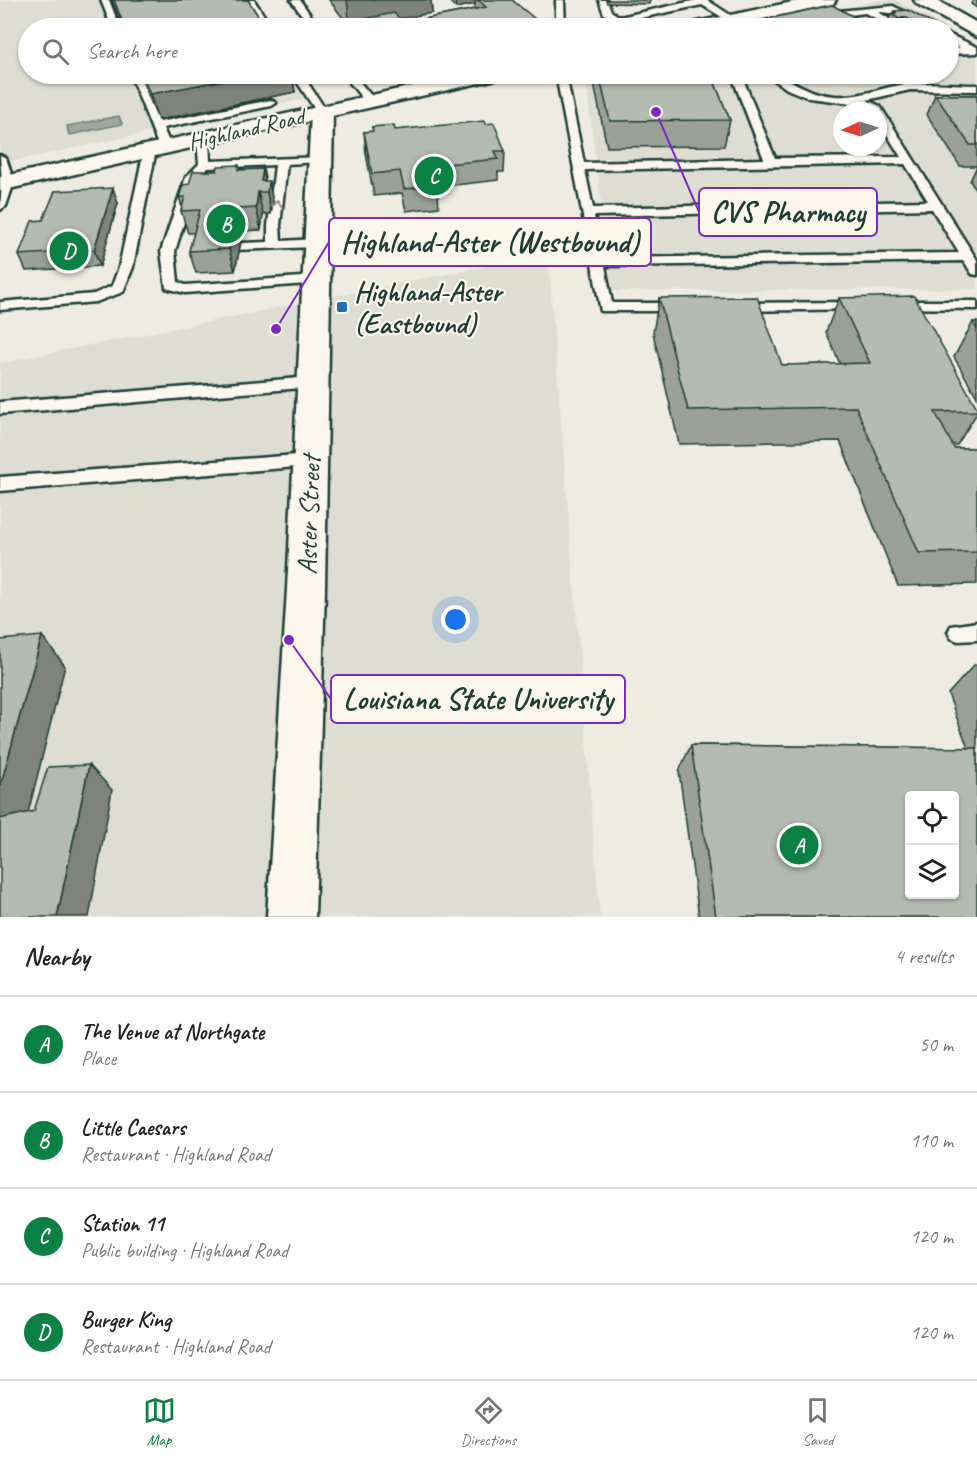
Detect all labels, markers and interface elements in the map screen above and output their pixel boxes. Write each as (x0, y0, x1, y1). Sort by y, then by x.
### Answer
search box (18, 18, 959, 84)
icon: search (39, 35, 72, 68)
text: Search here (87, 37, 177, 65)
street label: Highland Road (185, 100, 311, 157)
north arrow (833, 102, 887, 156)
pin: C (414, 154, 454, 198)
callout: CVS Pharmacy (699, 188, 877, 236)
text: CVS Pharmacy (711, 193, 868, 232)
one-way arrow (270, 199, 282, 208)
pin: B (206, 202, 246, 246)
callout: Highland-Aster (Westbound) (329, 218, 651, 266)
text: Highland-Aster (Westbound) (341, 223, 641, 261)
pin: D (50, 228, 88, 274)
place label: Highland-Aster (Eastbound) (354, 274, 504, 341)
marker: Highland-Aster (Eastbound) (335, 300, 349, 314)
street label: Aster Street (289, 451, 328, 575)
your location (441, 605, 470, 634)
callout: Louisiana State University (331, 675, 625, 723)
text: Louisiana State University (343, 680, 616, 718)
map controls (905, 791, 959, 899)
button: locate (905, 791, 959, 845)
pin: A (780, 822, 818, 868)
button: layers (905, 845, 959, 899)
text: Nearby (24, 940, 89, 973)
text: 4 results (894, 944, 953, 969)
text: The Venue at Northgate (81, 1018, 264, 1046)
text: A (38, 1032, 49, 1057)
text: 50 m (919, 1032, 953, 1057)
text: Place (81, 1046, 116, 1071)
text: Little Caesars (81, 1114, 185, 1142)
text: B (38, 1128, 49, 1153)
text: 110 m (910, 1128, 953, 1153)
text: Restaurant · Highland Road (81, 1142, 271, 1167)
text: Station 11 (81, 1210, 164, 1238)
text: C (39, 1224, 48, 1249)
text: 120 m (910, 1224, 953, 1249)
text: Public building · Highland Road (81, 1238, 288, 1263)
text: Burger King (81, 1306, 171, 1334)
text: D (38, 1320, 49, 1345)
text: 120 m (910, 1320, 953, 1345)
text: Restaurant · Highland Road (81, 1334, 271, 1359)
tab: Map (143, 1394, 176, 1450)
tab: Directions (461, 1394, 516, 1450)
tab: Saved (801, 1394, 834, 1450)

